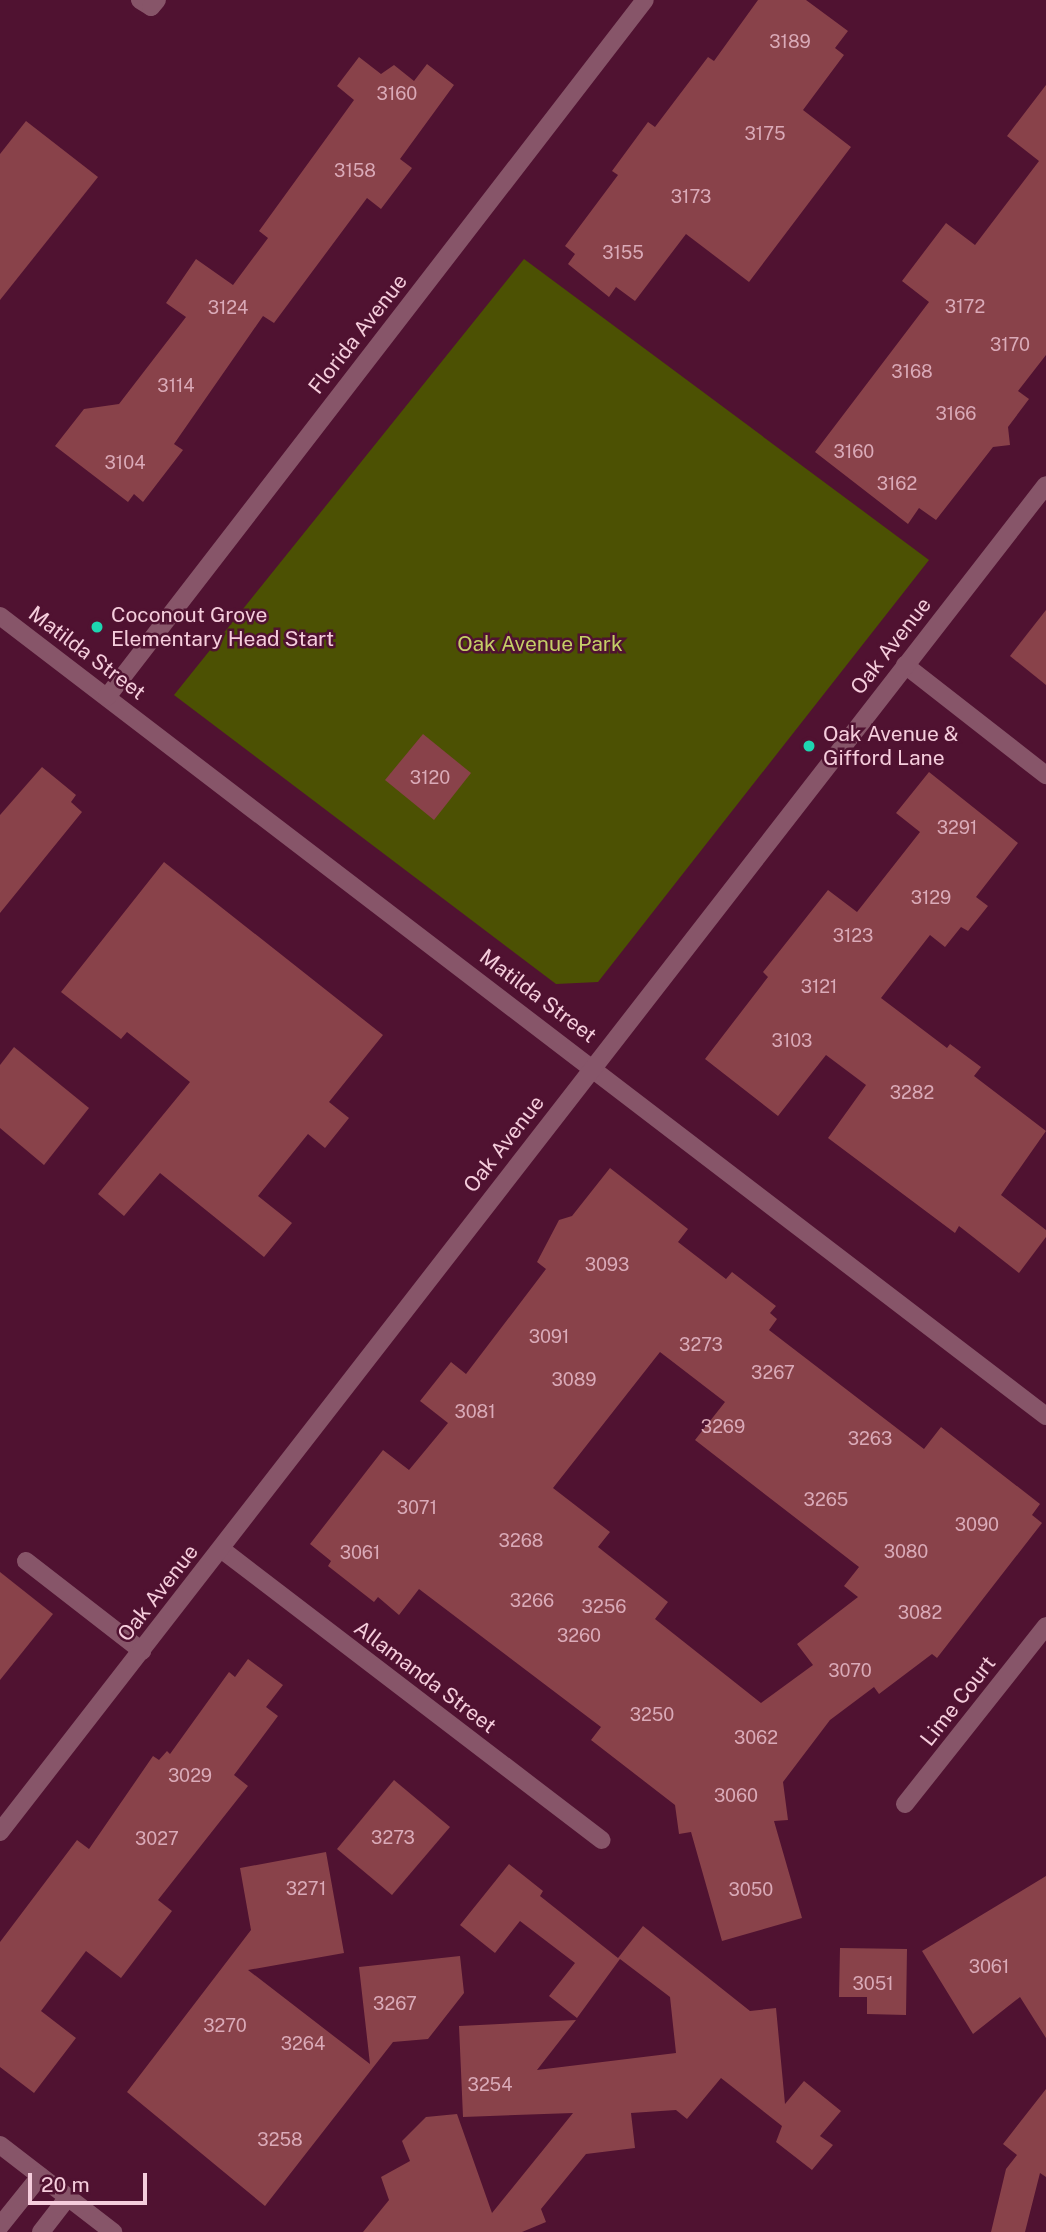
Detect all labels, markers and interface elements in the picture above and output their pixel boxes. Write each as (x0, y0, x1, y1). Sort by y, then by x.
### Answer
house number: 3189 (769, 31, 811, 53)
house number: 3160 (377, 83, 417, 105)
house number: 3175 (744, 123, 786, 145)
house number: 3158 (334, 160, 376, 182)
house number: 3173 (671, 186, 711, 208)
house number: 3155 (602, 242, 644, 264)
street label: Florida Avenue (303, 269, 413, 399)
house number: 3172 (945, 296, 985, 318)
house number: 3124 (208, 297, 248, 319)
house number: 3170 (990, 334, 1030, 356)
house number: 3168 (891, 361, 933, 383)
house number: 3114 (157, 375, 195, 397)
house number: 3166 (936, 403, 976, 425)
house number: 3160 (834, 441, 874, 463)
house number: 3104 (105, 452, 145, 474)
house number: 3162 (877, 473, 917, 495)
street label: Oak Avenue (845, 593, 937, 699)
street label: Matilda Street (24, 601, 150, 705)
place label: Coconout Grove Elementary Head Start (111, 602, 334, 652)
marker: Coconout Grove Elementary Head Start (89, 619, 105, 635)
park label: Oak Avenue Park (457, 631, 623, 657)
place label: Oak Avenue & Gifford Lane (823, 721, 959, 771)
marker: Oak Avenue & Gifford Lane (801, 738, 817, 754)
house number: 3120 (410, 767, 450, 789)
house number: 3291 (937, 817, 977, 839)
house number: 3129 (911, 887, 951, 909)
house number: 3123 (833, 925, 873, 947)
street label: Matilda Street (475, 944, 601, 1048)
house number: 3121 (801, 976, 837, 998)
house number: 3103 (772, 1030, 812, 1052)
house number: 3282 (890, 1082, 934, 1104)
street label: Oak Avenue (458, 1091, 550, 1197)
house number: 3093 (585, 1254, 629, 1276)
house number: 3091 (529, 1326, 569, 1348)
house number: 3273 (679, 1334, 723, 1356)
house number: 3267 (751, 1362, 795, 1384)
house number: 3089 (552, 1369, 596, 1391)
house number: 3081 (454, 1401, 496, 1423)
house number: 3269 (701, 1416, 745, 1438)
house number: 3263 (848, 1428, 892, 1450)
house number: 3265 (804, 1489, 848, 1511)
house number: 3071 (397, 1497, 437, 1519)
house number: 3090 (955, 1514, 999, 1536)
house number: 3268 (499, 1530, 543, 1552)
street label: Oak Avenue (112, 1540, 204, 1646)
house number: 3080 (884, 1541, 928, 1563)
house number: 3061 (340, 1542, 380, 1564)
house number: 3266 (510, 1590, 554, 1612)
house number: 3256 (582, 1596, 626, 1618)
house number: 3082 (898, 1602, 942, 1624)
street label: Allamanda Street (349, 1615, 501, 1739)
house number: 3260 (557, 1625, 601, 1647)
street label: Lime Court (915, 1651, 1001, 1751)
house number: 3070 (828, 1660, 872, 1682)
house number: 3250 (630, 1704, 674, 1726)
house number: 3062 (734, 1727, 778, 1749)
house number: 3029 (168, 1765, 212, 1787)
house number: 3060 (714, 1785, 758, 1807)
house number: 3273 (371, 1827, 415, 1849)
house number: 3027 (135, 1828, 179, 1850)
house number: 3271 (286, 1878, 326, 1900)
house number: 3050 (729, 1879, 773, 1901)
house number: 3061 (969, 1956, 1009, 1978)
house number: 3051 (852, 1973, 894, 1995)
house number: 3267 (373, 1993, 417, 2015)
house number: 3270 (203, 2015, 247, 2037)
house number: 3264 (281, 2033, 325, 2055)
house number: 3254 (468, 2074, 512, 2096)
house number: 3258 (257, 2129, 303, 2151)
scale bar (32, 2158, 150, 2202)
text: 20 m (41, 2172, 90, 2197)

